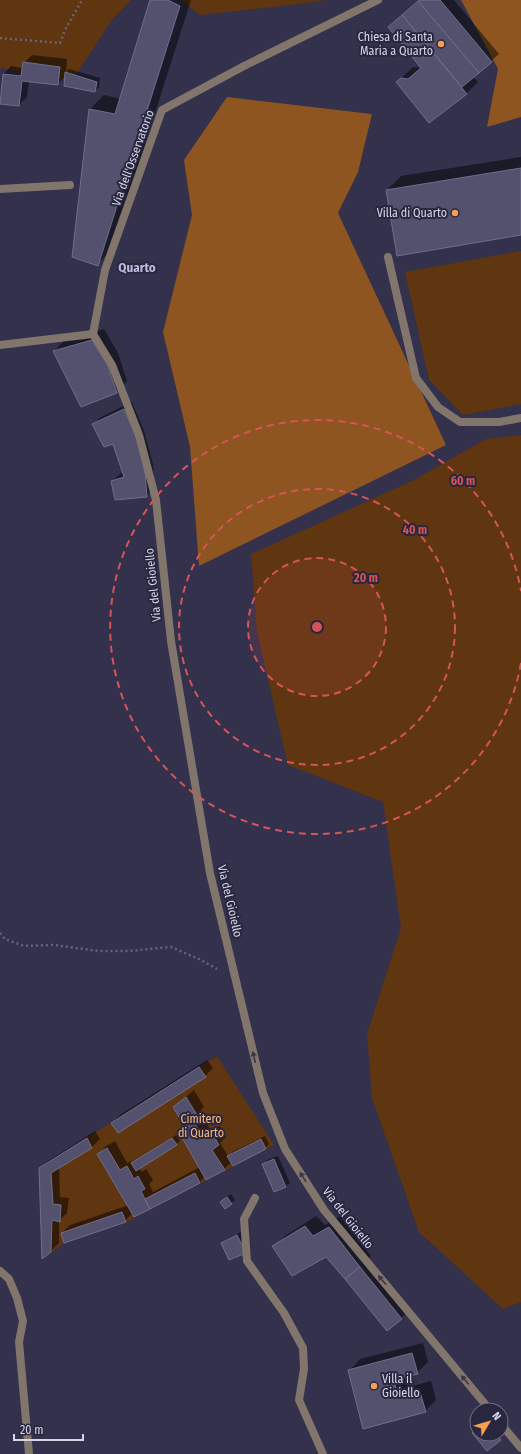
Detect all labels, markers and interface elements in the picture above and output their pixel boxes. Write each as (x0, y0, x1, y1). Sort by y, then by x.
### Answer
place label: Chiesa di Santa Maria a Quarto (358, 30, 433, 58)
marker: Chiesa di Santa Maria a Quarto (436, 39, 446, 49)
street label: Via dell'Osservatorio (109, 108, 157, 208)
place label: Villa di Quarto (377, 206, 447, 220)
marker: Villa di Quarto (450, 208, 460, 218)
district label: Quarto (118, 260, 156, 275)
text: 60 m (451, 474, 475, 488)
text: 40 m (403, 523, 427, 537)
street label: Via del Gioiello (142, 548, 164, 622)
text: 20 m (353, 571, 378, 585)
centre of rings (310, 620, 324, 634)
street label: Via del Gioiello (215, 863, 245, 939)
one-way arrow (251, 1051, 257, 1064)
park label: Cimitero di Quarto (178, 1112, 224, 1140)
one-way arrow (299, 1172, 307, 1182)
street label: Via del Gioiello (320, 1185, 376, 1251)
one-way arrow (377, 1275, 386, 1285)
place label: Villa il Gioiello (382, 1372, 420, 1400)
one-way arrow (460, 1375, 469, 1385)
marker: Villa il Gioiello (369, 1381, 379, 1391)
north arrow (469, 1402, 509, 1442)
text: N (489, 1410, 504, 1423)
scale bar (14, 1416, 83, 1442)
text: 20 m (20, 1423, 44, 1437)

